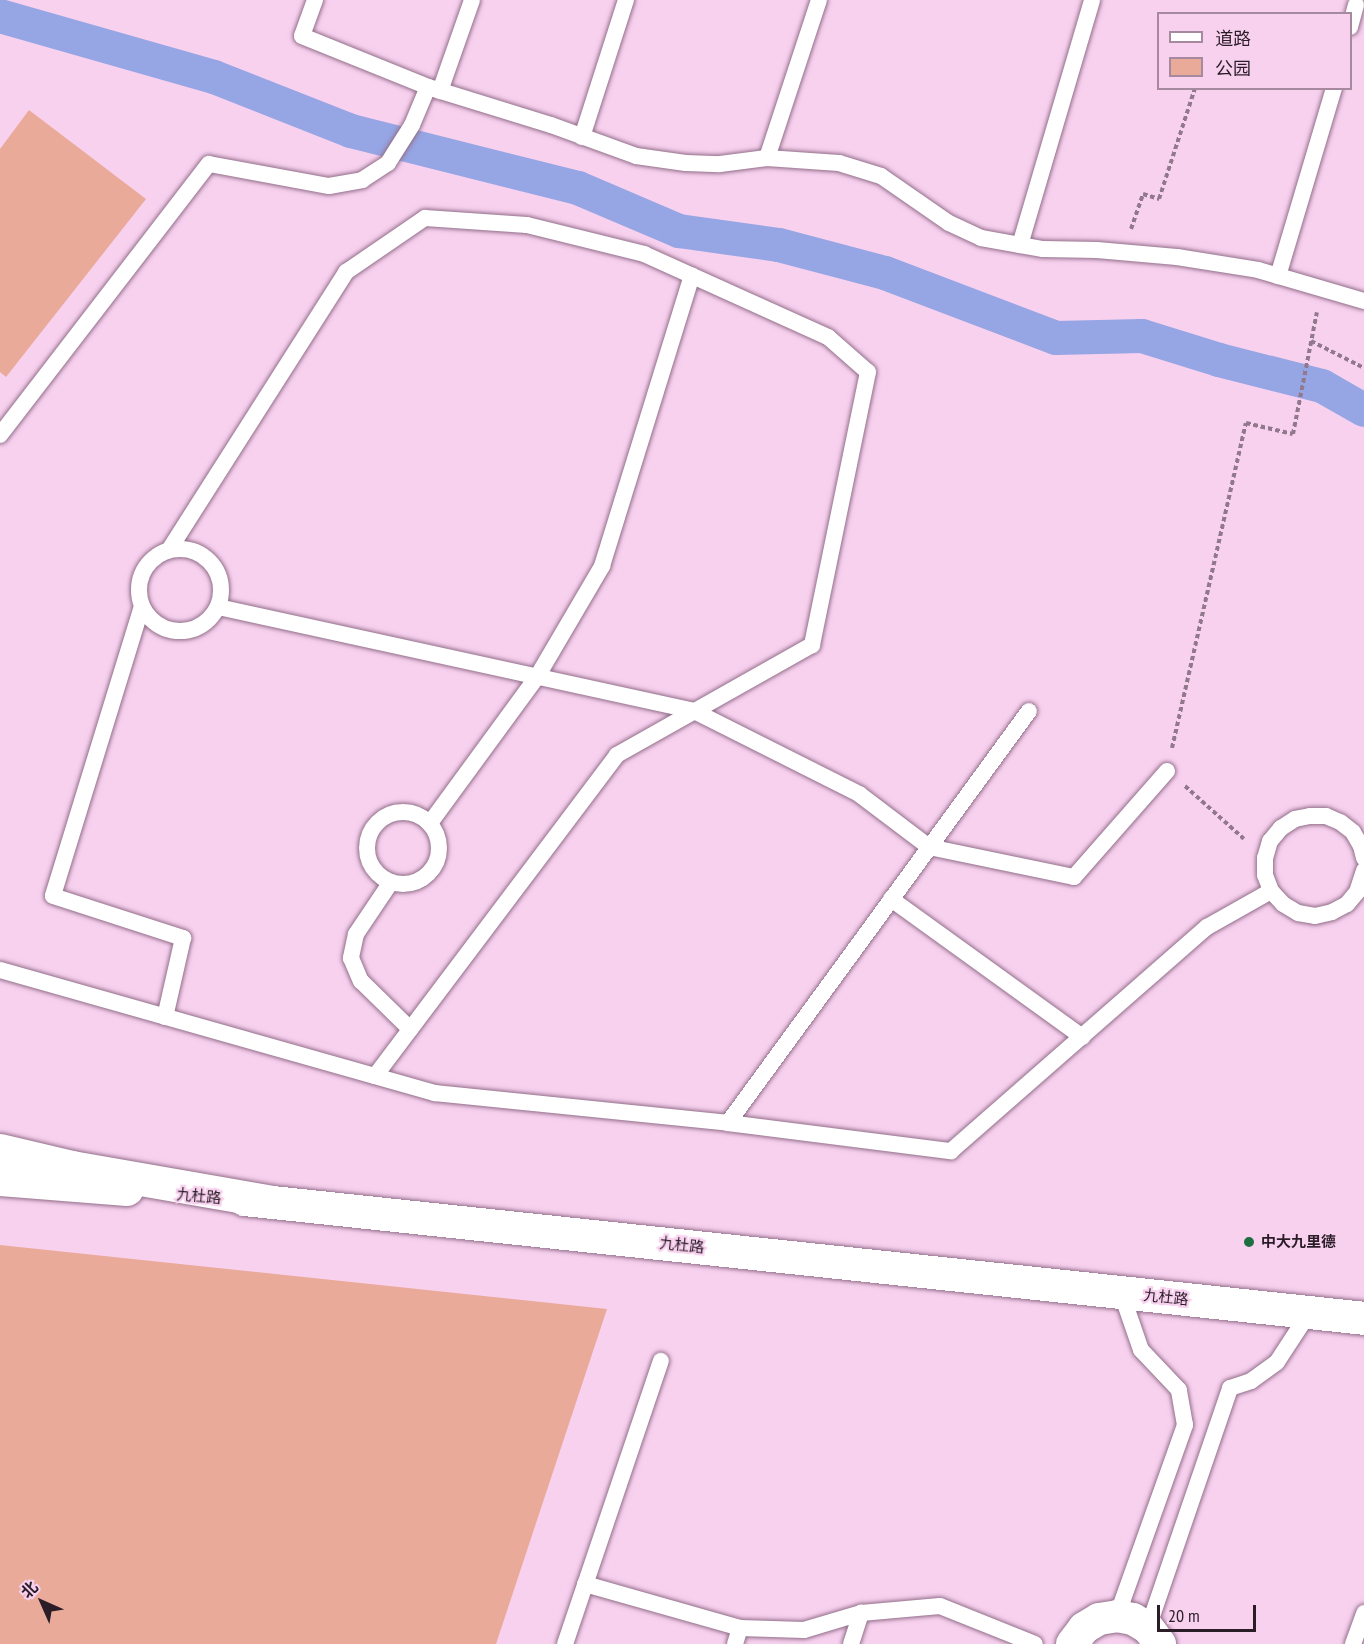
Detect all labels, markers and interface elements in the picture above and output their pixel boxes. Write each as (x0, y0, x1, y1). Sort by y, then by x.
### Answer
legend (1157, 12, 1352, 90)
text: 道路 (1215, 27, 1251, 50)
text: 公园 (1215, 57, 1251, 80)
street label: 九杜路 (176, 1185, 222, 1207)
place label: 中大九里德 (1261, 1233, 1336, 1251)
street label: 九杜路 (659, 1234, 705, 1256)
marker: 中大九里德 (1242, 1235, 1256, 1249)
street label: 九杜路 (1143, 1286, 1189, 1308)
north arrow (12, 1572, 72, 1632)
text: 北 (17, 1577, 42, 1602)
scale bar (1160, 1593, 1259, 1631)
text: 20 m (1168, 1604, 1200, 1627)

